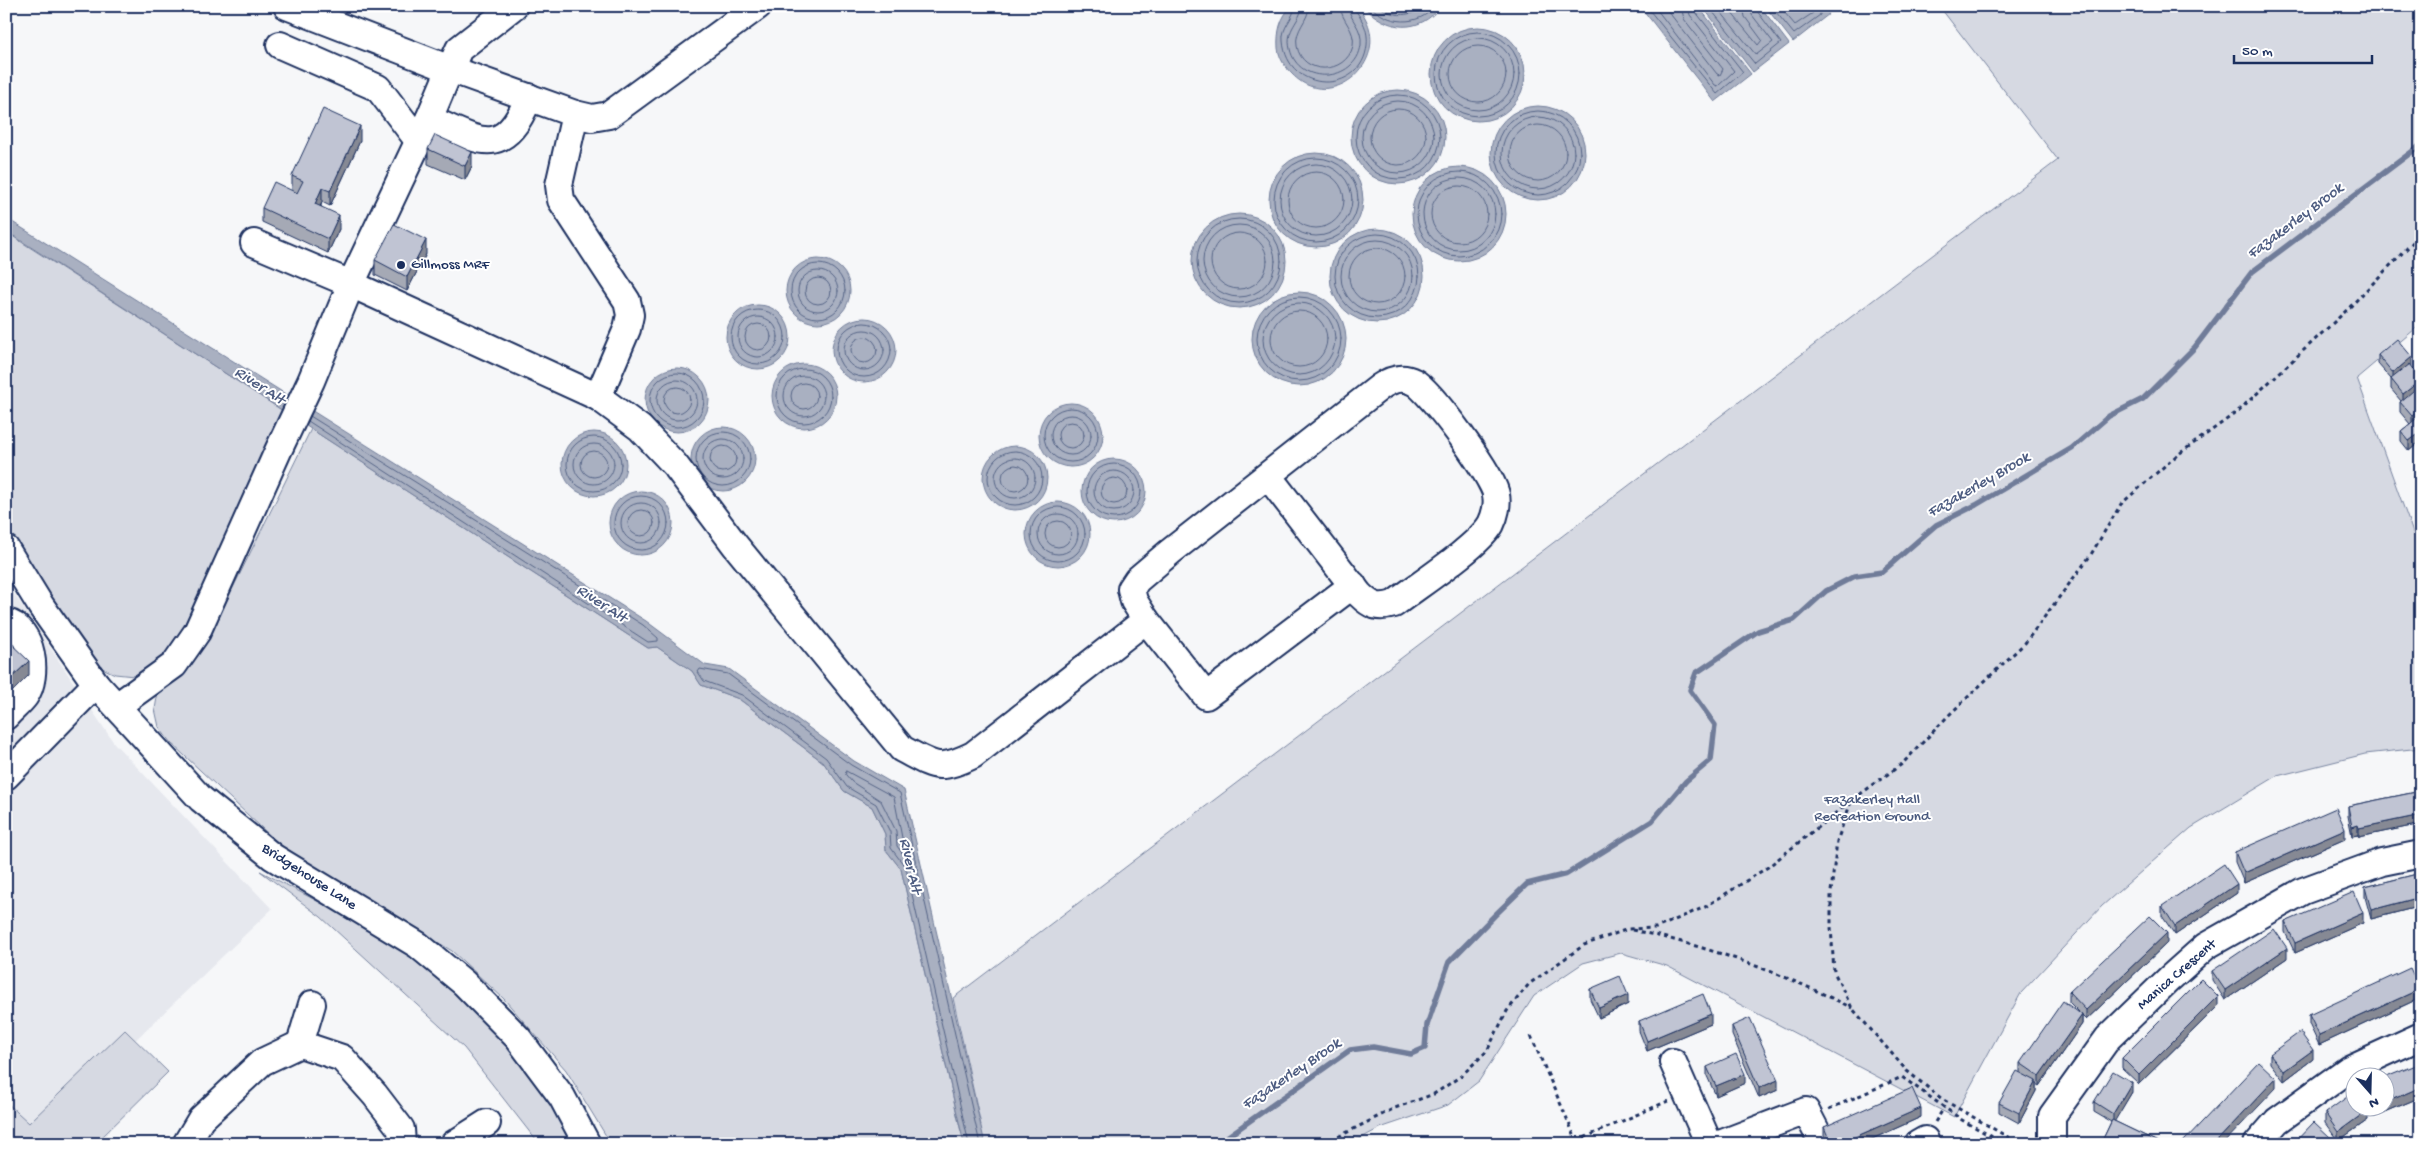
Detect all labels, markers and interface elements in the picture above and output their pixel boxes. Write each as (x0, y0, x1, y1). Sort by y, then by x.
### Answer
scale bar (2234, 32, 2372, 64)
text: 50 m (2242, 43, 2273, 61)
water label: Fazakerley Brook (2244, 179, 2349, 264)
place label: Gillmoss MRF (411, 256, 491, 274)
marker: Gillmoss MRF (395, 259, 407, 271)
water label: River Alt (230, 364, 290, 412)
water label: Fazakerley Brook (1924, 448, 2035, 523)
water label: River Alt (572, 582, 632, 630)
park label: Fazakerley Hall Recreation Ground (1814, 791, 1931, 826)
water label: River Alt (893, 837, 925, 898)
street label: Bridgehouse Lane (257, 839, 360, 915)
street label: Manica Crescent (2134, 935, 2222, 1014)
water label: Fazakerley Brook (1239, 1034, 1347, 1115)
north arrow (2344, 1068, 2394, 1118)
text: N (2366, 1092, 2381, 1111)

